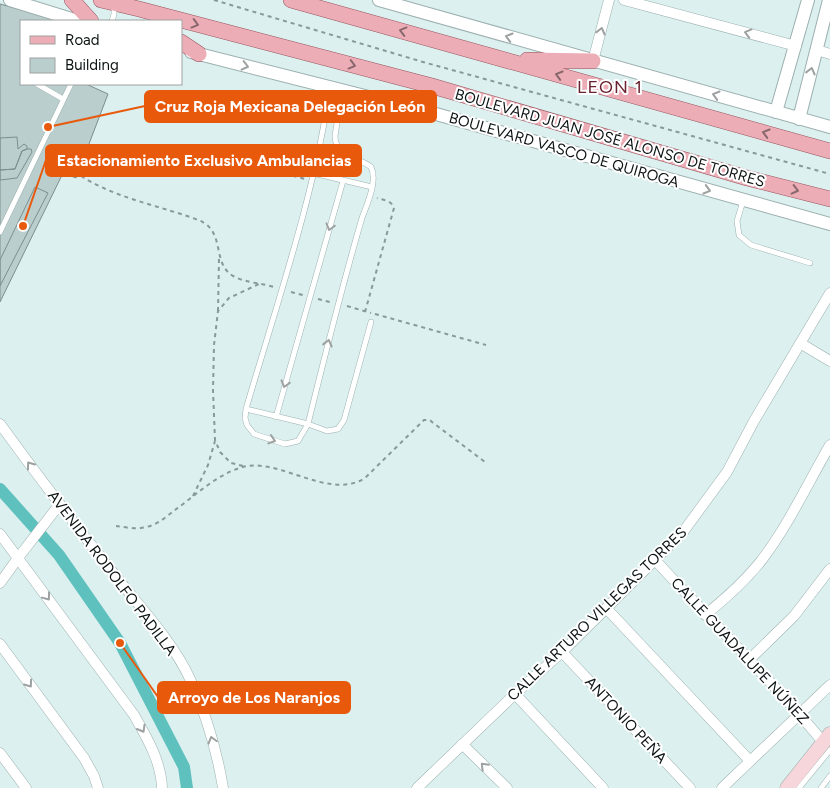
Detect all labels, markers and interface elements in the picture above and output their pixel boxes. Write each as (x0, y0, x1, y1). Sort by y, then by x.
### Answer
one-way arrow (191, 18, 199, 28)
legend (20, 20, 182, 85)
one-way arrow (399, 26, 407, 36)
one-way arrow (595, 26, 606, 35)
one-way arrow (744, 28, 753, 39)
text: Road (65, 31, 100, 49)
one-way arrow (505, 32, 513, 42)
text: Building (65, 56, 119, 74)
one-way arrow (348, 59, 357, 70)
one-way arrow (241, 60, 250, 71)
one-way arrow (805, 67, 816, 76)
one-way arrow (555, 70, 564, 81)
district label: LEON 1 (577, 76, 643, 98)
street label: BOULEVARD JUAN JOSÉ ALONSO DE TORRES (453, 85, 767, 191)
callout: Cruz Roja Mexicana Delegación León (145, 91, 436, 122)
one-way arrow (712, 91, 720, 101)
text: Cruz Roja Mexicana Delegación León (155, 97, 425, 116)
street label: BOULEVARD VASCO DE QUIROGA (447, 108, 681, 192)
one-way arrow (763, 128, 771, 138)
callout: Estacionamiento Exclusivo Ambulancias (46, 145, 361, 176)
text: Estacionamiento Exclusivo Ambulancias (57, 151, 352, 170)
one-way arrow (702, 185, 710, 195)
one-way arrow (791, 185, 799, 195)
one-way arrow (325, 223, 336, 232)
one-way arrow (322, 338, 333, 347)
one-way arrow (281, 379, 291, 387)
one-way arrow (267, 434, 276, 444)
one-way arrow (27, 461, 36, 471)
street label: AVENIDA RODOLFO PADILLA (44, 487, 180, 659)
street label: CALLE ARTURO VILLEGAS TORRES (504, 523, 690, 705)
street label: CALLE GUADALUPE NÚÑEZ (667, 574, 813, 728)
one-way arrow (41, 591, 50, 601)
street label: ANTONIO PEÑA (581, 673, 671, 767)
one-way arrow (23, 678, 32, 688)
callout: Arroyo de Los Naranjos (158, 682, 350, 713)
text: Arroyo de Los Naranjos (168, 688, 340, 707)
one-way arrow (135, 723, 145, 732)
one-way arrow (208, 737, 218, 745)
one-way arrow (481, 763, 490, 772)

